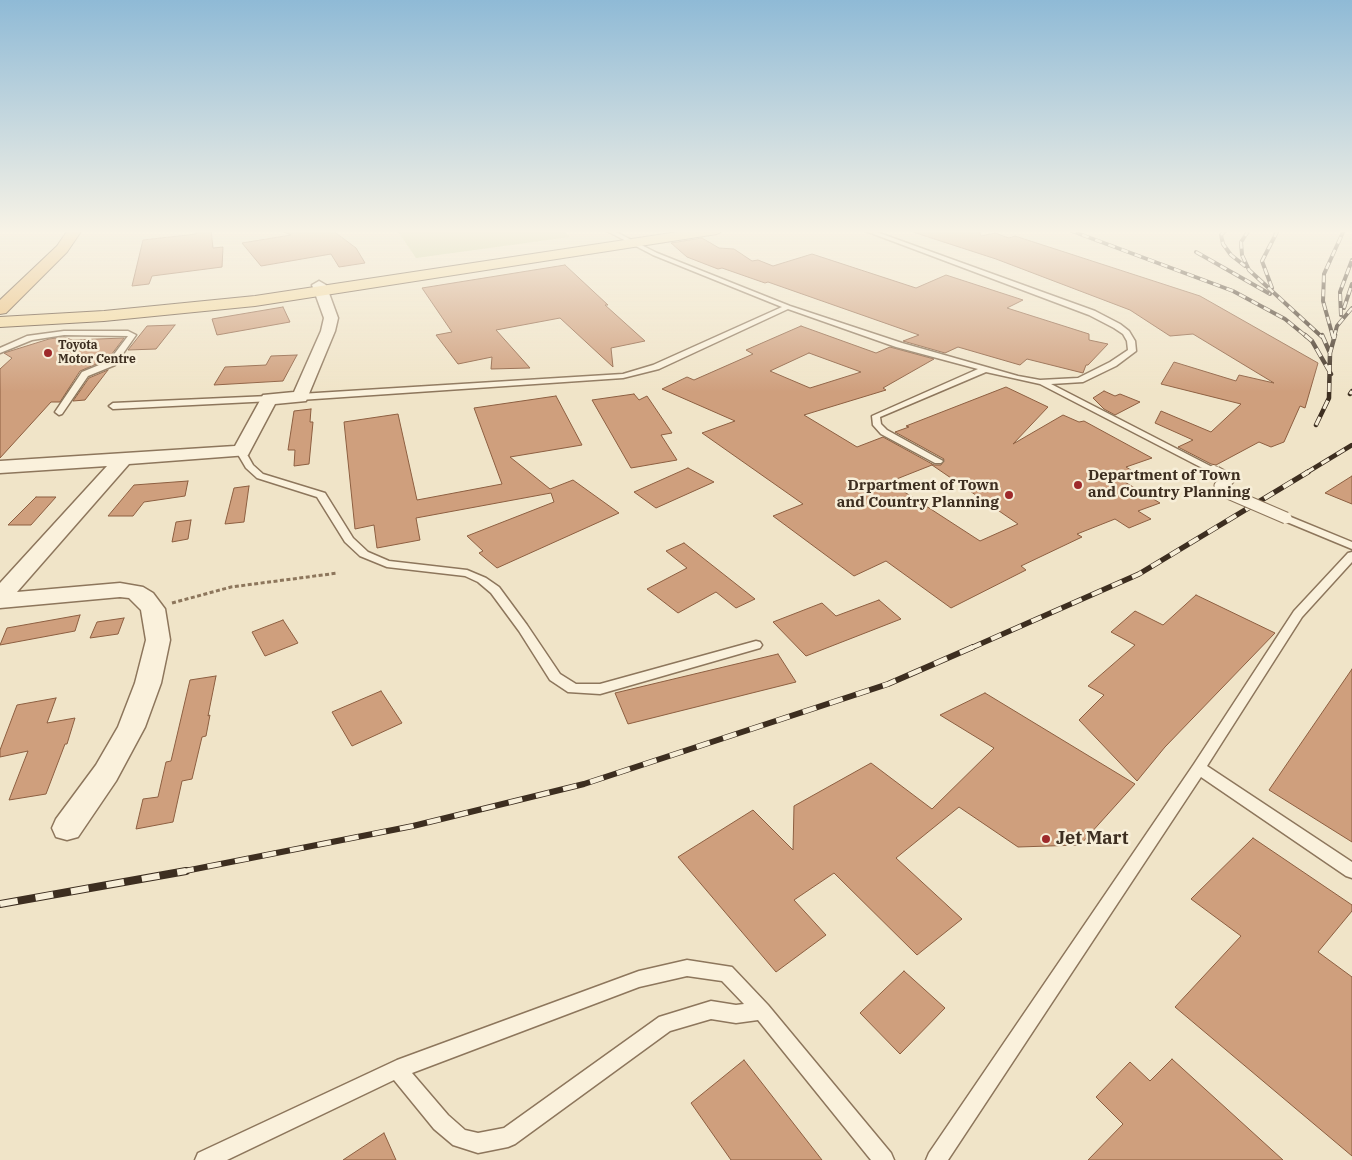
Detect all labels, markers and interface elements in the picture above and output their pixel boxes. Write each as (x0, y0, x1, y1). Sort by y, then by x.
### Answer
place label: Toyota Motor Centre (58, 339, 136, 367)
marker: Toyota Motor Centre (42, 347, 54, 359)
place label: Department of Town and Country Planning (1088, 467, 1250, 502)
place label: Drpartment of Town and Country Planning (837, 477, 999, 512)
marker: Department of Town and Country Planning (1072, 479, 1084, 491)
marker: Drpartment of Town and Country Planning (1003, 489, 1015, 501)
place label: Jet Mart (1056, 828, 1128, 850)
marker: Jet Mart (1040, 833, 1052, 845)

